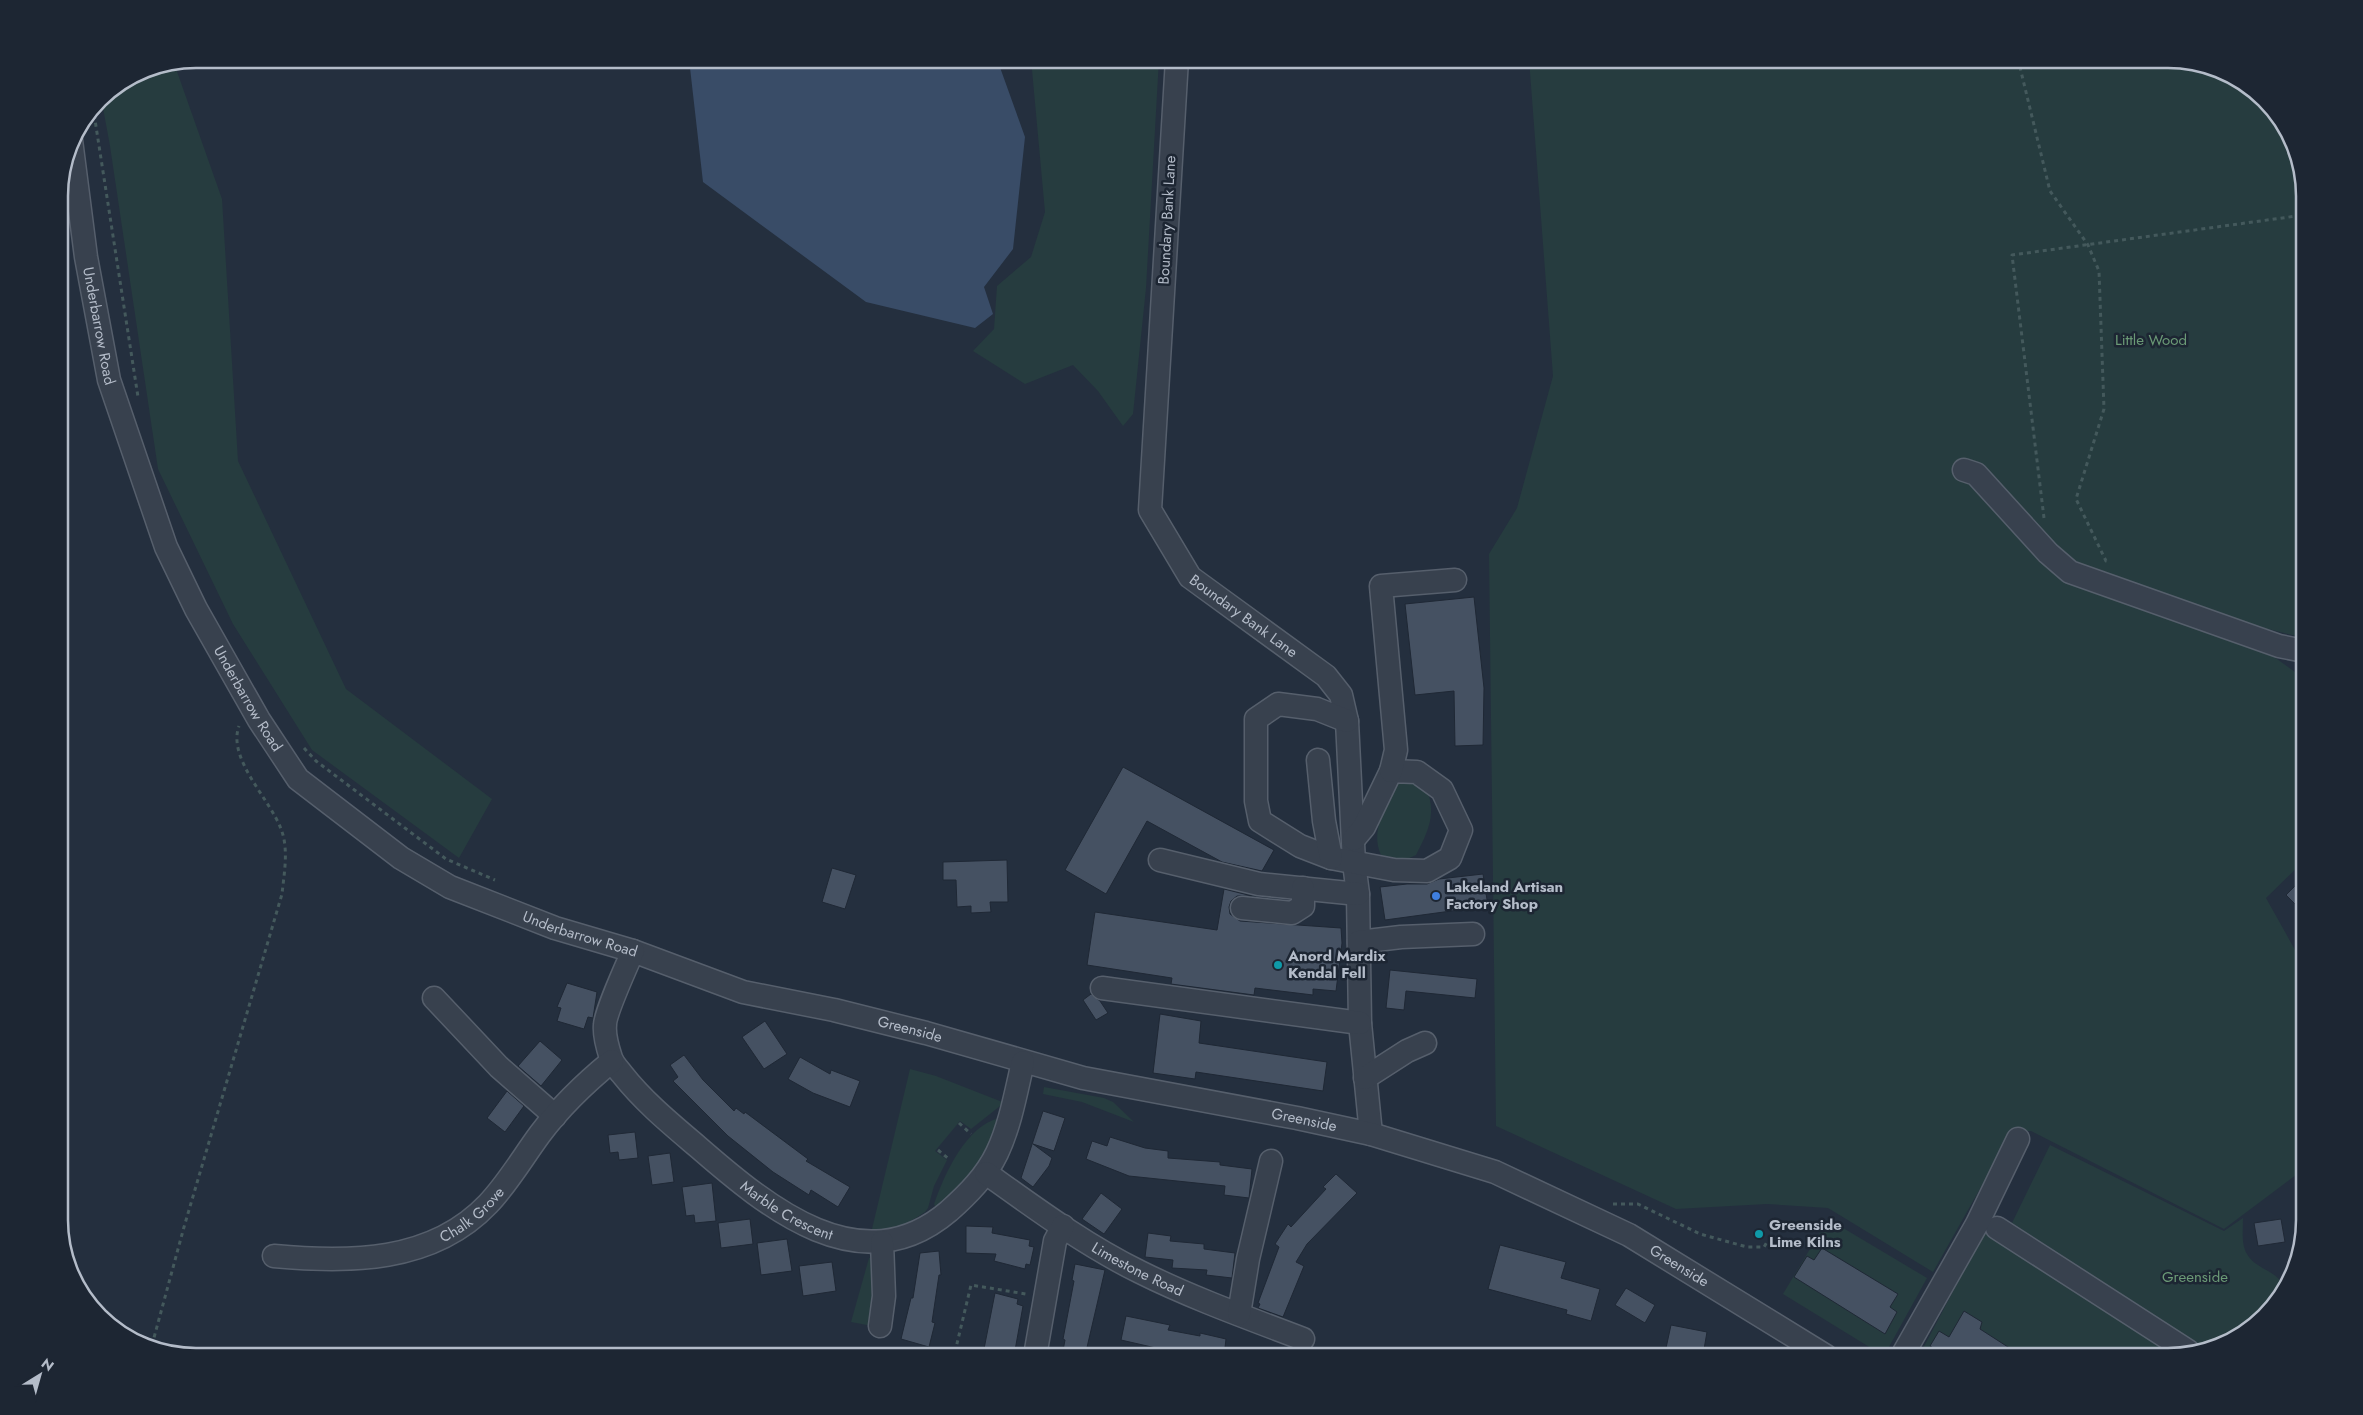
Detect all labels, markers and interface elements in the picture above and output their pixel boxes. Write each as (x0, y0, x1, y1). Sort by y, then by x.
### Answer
street label: Boundary Bank Lane (1153, 155, 1181, 285)
street label: Underbarrow Road (77, 265, 121, 388)
park label: Little Wood (2115, 329, 2187, 351)
street label: Boundary Bank Lane (1185, 569, 1302, 663)
street label: Underbarrow Road (208, 642, 288, 756)
place label: Lakeland Artisan Factory Shop (1446, 876, 1563, 915)
marker: Lakeland Artisan Factory Shop (1430, 890, 1442, 902)
street label: Underbarrow Road (519, 905, 640, 963)
place label: Anord Mardix Kendal Fell (1287, 945, 1385, 984)
marker: Anord Mardix Kendal Fell (1272, 959, 1284, 971)
street label: Greenside (875, 1010, 945, 1048)
street label: Greenside (1270, 1102, 1339, 1137)
street label: Marble Crescent (736, 1175, 836, 1246)
street label: Chalk Grove (436, 1182, 510, 1248)
place label: Greenside Lime Kilns (1769, 1214, 1842, 1253)
marker: Greenside Lime Kilns (1753, 1228, 1765, 1240)
street label: Limestone Road (1087, 1237, 1187, 1302)
street label: Greenside (1645, 1239, 1713, 1293)
park label: Greenside (2162, 1266, 2228, 1288)
north arrow (15, 1350, 65, 1400)
text: N (37, 1353, 58, 1376)

